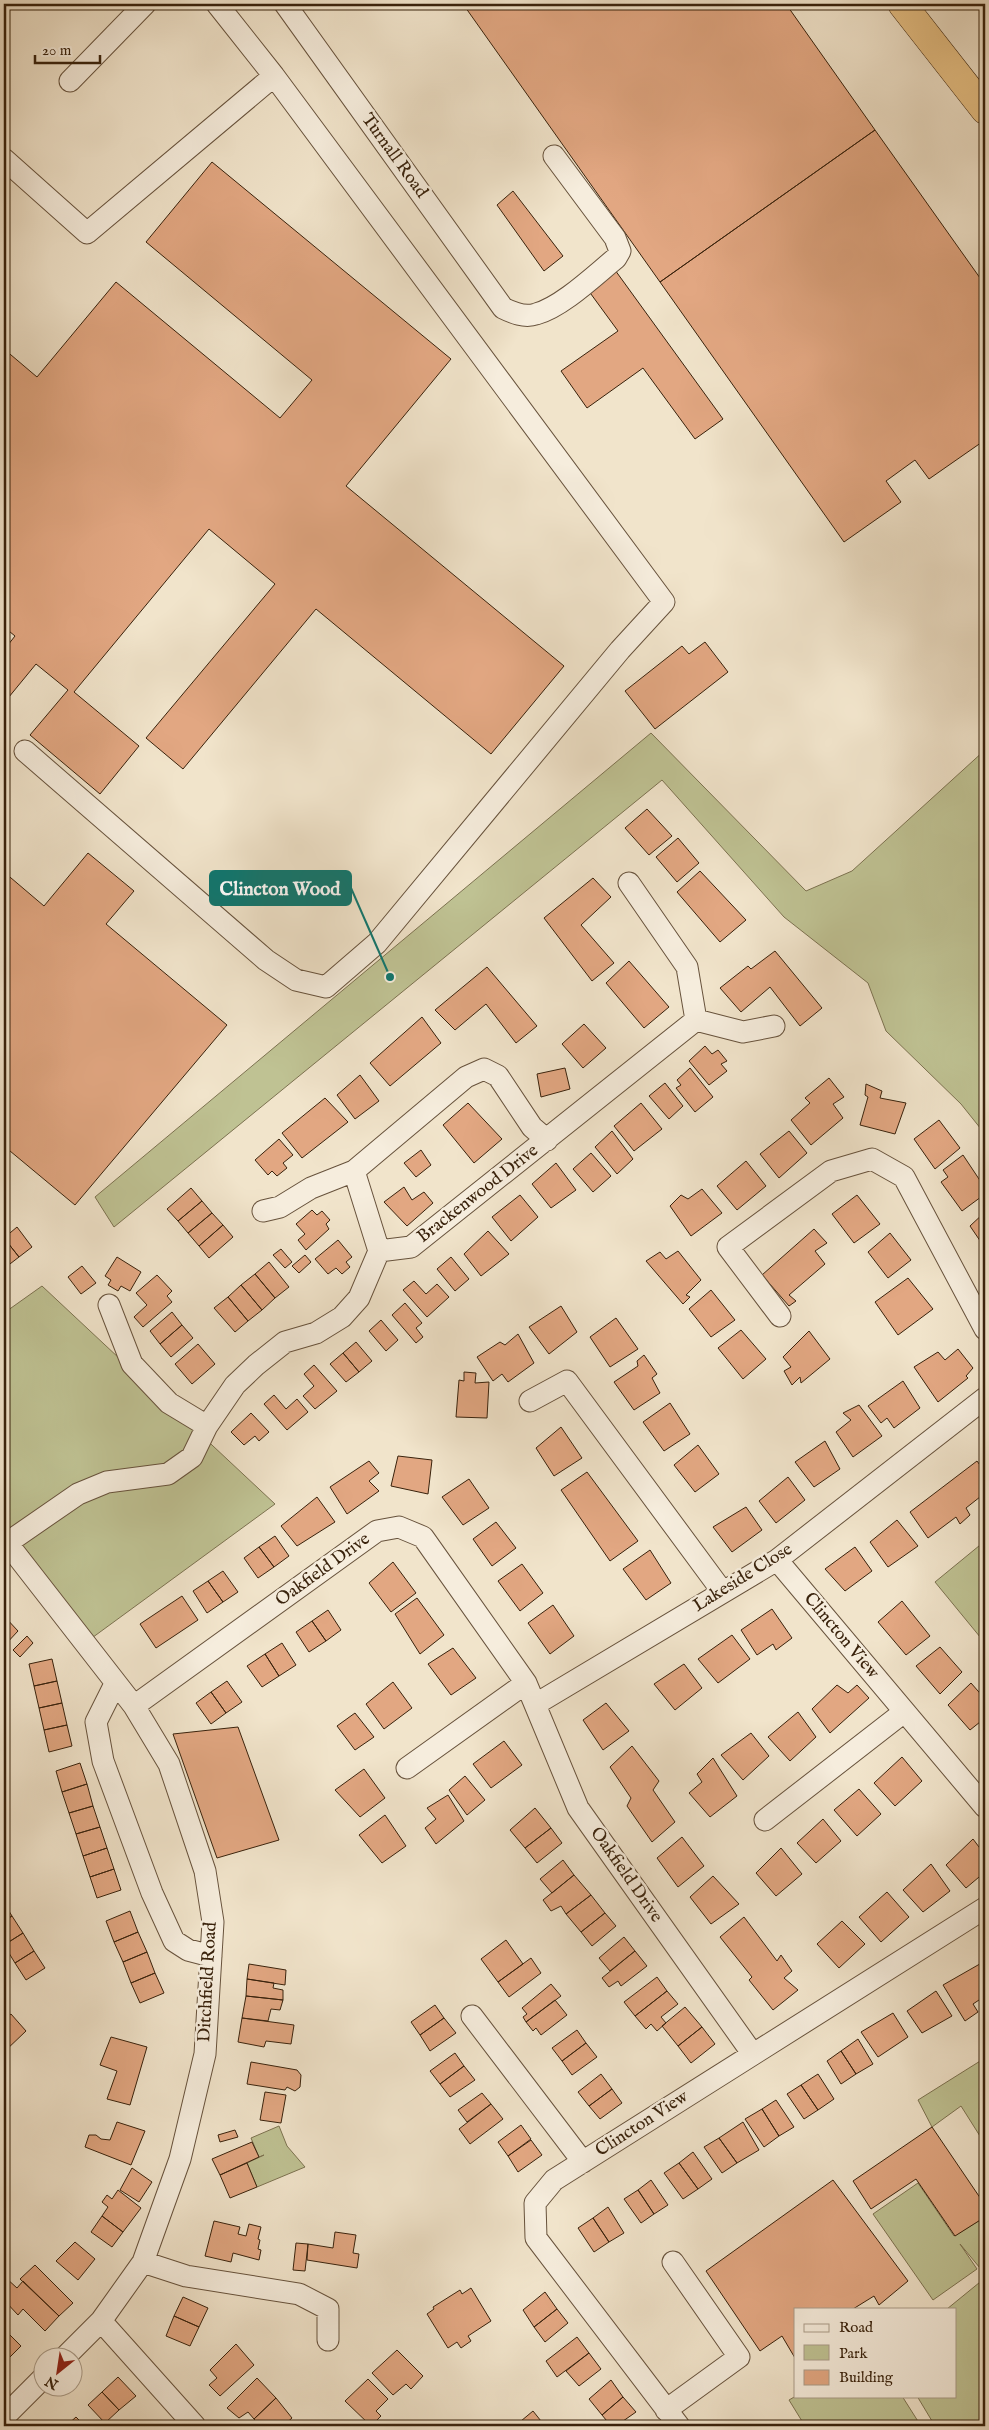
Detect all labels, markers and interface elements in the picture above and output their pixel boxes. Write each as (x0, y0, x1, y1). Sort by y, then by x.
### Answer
scale bar (35, 32, 100, 64)
text: 20 m (42, 41, 72, 60)
street label: Turnall Road (355, 109, 433, 203)
callout: Clincton Wood (210, 871, 351, 905)
text: Clincton Wood (220, 878, 341, 902)
street label: Brackenwood Drive (413, 1139, 543, 1249)
street label: Oakfield Drive (271, 1528, 375, 1612)
street label: Lakeside Close (689, 1538, 797, 1618)
street label: Clincton View (798, 1588, 885, 1685)
street label: Oakfield Drive (585, 1823, 667, 1927)
street label: Ditchfield Road (193, 1921, 223, 2043)
street label: Clincton View (591, 2085, 694, 2162)
legend (794, 2308, 956, 2398)
text: Road (839, 2318, 874, 2337)
text: Park (839, 2344, 869, 2363)
north arrow (32, 2348, 82, 2398)
text: Building (839, 2368, 894, 2387)
text: N (42, 2372, 63, 2394)

